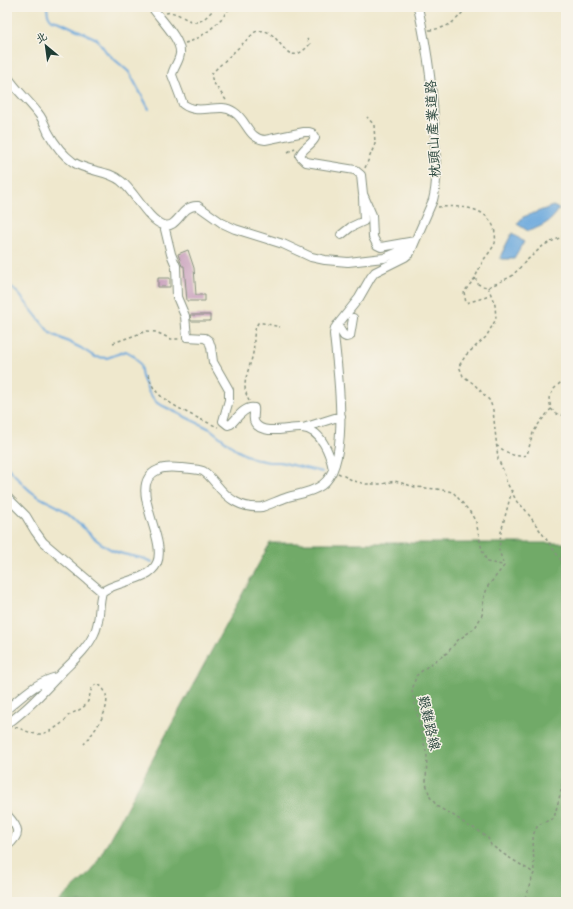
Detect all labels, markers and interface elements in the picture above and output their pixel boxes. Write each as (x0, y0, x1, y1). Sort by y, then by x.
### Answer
north arrow (26, 26, 66, 66)
text: 北 (33, 28, 49, 46)
street label: 枕頭山產業道路 (422, 80, 444, 178)
street label: 艱難路線 (414, 694, 444, 752)

